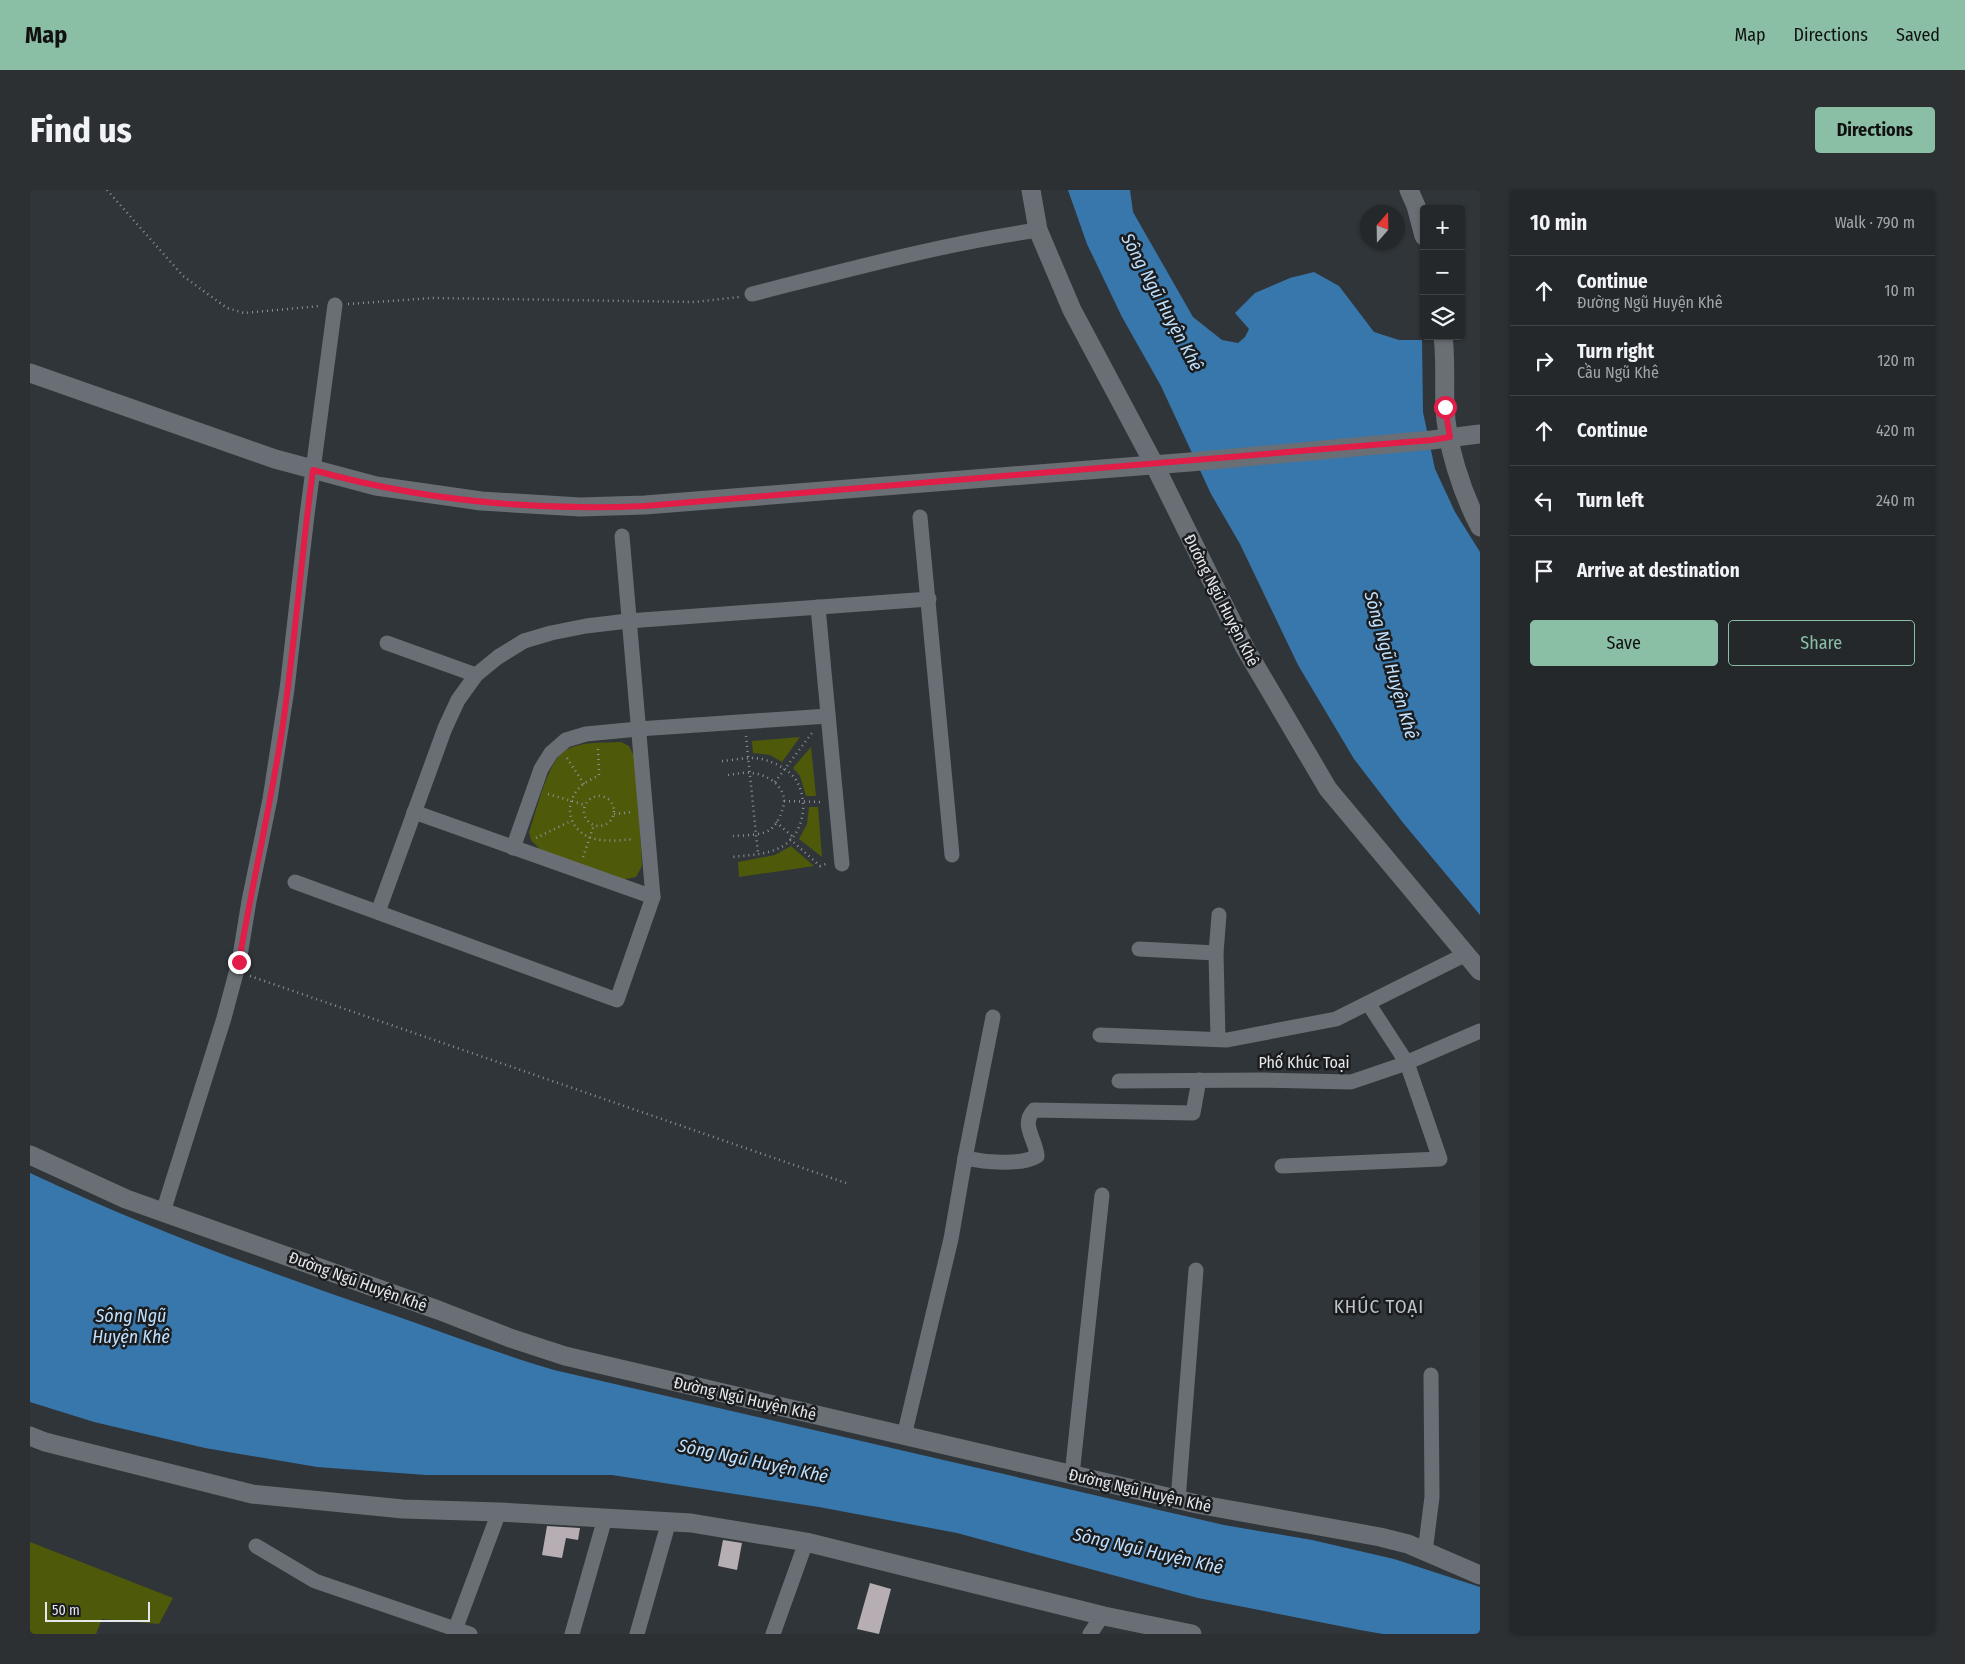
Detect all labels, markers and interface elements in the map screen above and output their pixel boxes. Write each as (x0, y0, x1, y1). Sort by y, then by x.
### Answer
text: Map (25, 21, 67, 49)
text: Map (1734, 24, 1766, 46)
text: Directions (1794, 24, 1868, 46)
text: Saved (1896, 24, 1940, 46)
button: Directions (1815, 107, 1935, 153)
text: Find us (30, 109, 132, 151)
north arrow (1360, 205, 1405, 250)
map controls (1420, 205, 1465, 340)
button: + (1420, 205, 1465, 250)
text: 10 min (1530, 210, 1587, 236)
text: Walk · 790 m (1835, 213, 1915, 232)
water label: Sông Ngũ Huyện Khê (1116, 229, 1208, 375)
button: − (1420, 250, 1465, 295)
text: Continue (1577, 270, 1648, 293)
icon: ahead (1530, 277, 1558, 305)
text: 10 m (1884, 281, 1915, 300)
text: Đường Ngũ Huyện Khê (1577, 293, 1723, 312)
button: layers (1420, 295, 1465, 340)
text: Turn right (1577, 340, 1654, 363)
icon: right (1530, 347, 1558, 375)
text: 120 m (1877, 351, 1915, 370)
text: Cầu Ngũ Khê (1577, 363, 1659, 382)
route start (1434, 396, 1457, 419)
icon: ahead (1530, 417, 1558, 445)
text: Continue (1577, 419, 1648, 442)
text: 420 m (1876, 421, 1915, 440)
icon: left (1530, 487, 1558, 515)
text: Turn left (1577, 489, 1644, 512)
text: 240 m (1876, 491, 1915, 510)
street label: Đường Ngũ Huyện Khê (1180, 531, 1263, 669)
icon: arrive (1530, 557, 1558, 585)
text: Arrive at destination (1577, 559, 1740, 582)
water label: Sông Ngũ Huyện Khê (1359, 588, 1423, 742)
button: Save (1530, 620, 1718, 666)
button: Share (1728, 620, 1915, 666)
route end (228, 951, 251, 974)
street label: Phố Khúc Toại (1258, 1052, 1350, 1072)
street label: Đường Ngũ Huyện Khê (286, 1248, 430, 1315)
district label: KHÚC TOẠI (1334, 1295, 1424, 1318)
water label: Sông Ngũ Huyện Khê (92, 1305, 170, 1348)
street label: Đường Ngũ Huyện Khê (672, 1373, 818, 1424)
water label: Sông Ngũ Huyện Khê (675, 1434, 830, 1488)
street label: Đường Ngũ Huyện Khê (1067, 1465, 1213, 1516)
water label: Sông Ngũ Huyện Khê (1070, 1523, 1225, 1579)
scale bar (45, 1599, 150, 1622)
text: 50 m (52, 1602, 80, 1619)

